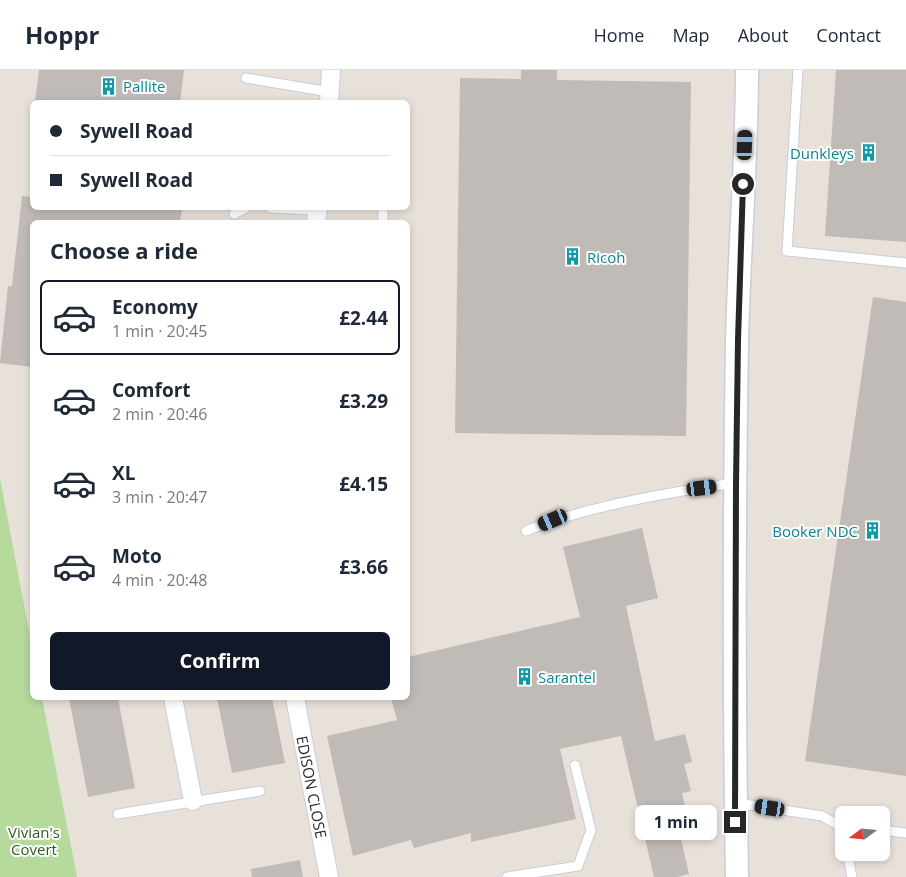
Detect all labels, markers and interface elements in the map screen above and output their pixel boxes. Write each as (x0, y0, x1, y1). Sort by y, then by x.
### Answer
text: Hoppr (25, 18, 100, 51)
text: Home (594, 23, 644, 47)
text: Map (672, 23, 710, 47)
text: About (738, 23, 788, 47)
text: Contact (816, 23, 881, 47)
building icon: Pallite (99, 76, 119, 96)
place label: Pallite (123, 76, 166, 96)
text: Sywell Road (80, 118, 193, 144)
car (736, 130, 753, 160)
place label: Dunkleys (790, 143, 854, 163)
building icon: Dunkleys (858, 143, 878, 163)
text: Sywell Road (80, 167, 193, 193)
route start (732, 173, 754, 195)
text: Choose a ride (50, 235, 198, 265)
building icon: Ricoh (563, 247, 583, 267)
place label: Ricoh (587, 247, 625, 267)
text: Economy (112, 294, 198, 320)
icon: car (52, 295, 97, 340)
text: £2.44 (339, 305, 388, 331)
text: 1 min · 20:45 (112, 320, 207, 342)
text: Comfort (112, 377, 191, 403)
icon: car (52, 378, 97, 423)
text: £3.29 (339, 388, 388, 414)
text: 2 min · 20:46 (112, 403, 207, 425)
text: XL (112, 460, 135, 486)
icon: car (52, 461, 97, 506)
text: £4.15 (339, 471, 388, 497)
car (686, 479, 717, 497)
text: 3 min · 20:47 (112, 486, 207, 508)
car (536, 507, 569, 533)
place label: Booker NDC (772, 521, 858, 541)
building icon: Booker NDC (862, 521, 882, 541)
text: Moto (112, 543, 162, 569)
icon: car (52, 544, 97, 589)
text: £3.66 (339, 554, 388, 580)
text: 4 min · 20:48 (112, 569, 207, 591)
button: Confirm (50, 632, 390, 690)
building icon: Sarantel (514, 667, 534, 687)
place label: Sarantel (538, 667, 596, 687)
street label: EDISON CLOSE (292, 734, 332, 840)
car (754, 798, 785, 818)
callout: 1 min (635, 804, 718, 840)
north arrow (835, 806, 890, 861)
map controls (835, 806, 890, 861)
text: 1 min (654, 811, 698, 833)
route end (724, 811, 746, 833)
park label: Vivian's Covert (8, 822, 60, 859)

